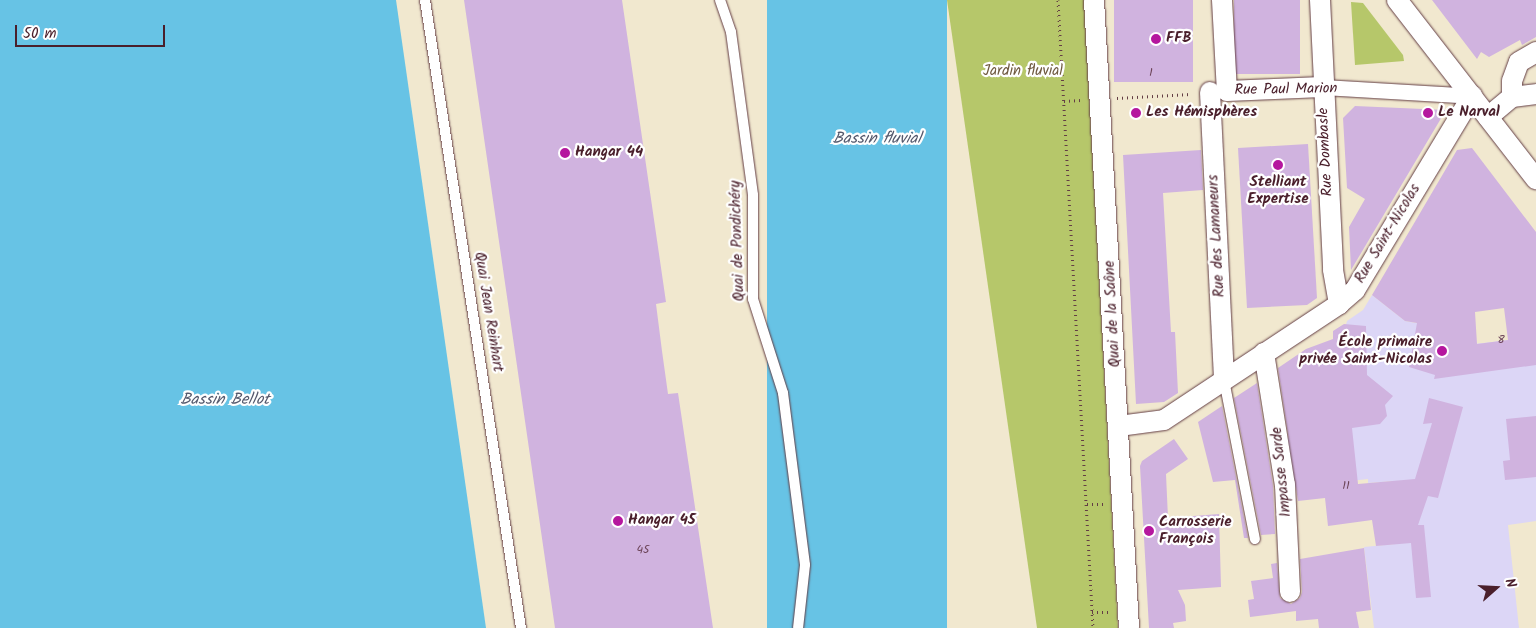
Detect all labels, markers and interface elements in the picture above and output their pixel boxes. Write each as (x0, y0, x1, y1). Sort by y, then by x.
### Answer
scale bar (18, 15, 168, 47)
text: 50 m (23, 22, 57, 46)
place label: FFB (1166, 30, 1192, 48)
marker: FFB (1150, 33, 1162, 45)
park label: Jardin fluvial (983, 63, 1063, 81)
house number: 1 (1149, 66, 1153, 80)
street label: Rue Paul Marion (1234, 80, 1338, 100)
place label: Les Hémisphères (1146, 104, 1257, 122)
place label: Le Narval (1438, 104, 1500, 122)
marker: Les Hémisphères (1130, 107, 1142, 119)
street label: Rue Dombasle (1315, 107, 1337, 197)
marker: Le Narval (1422, 107, 1434, 119)
water label: Bassin fluvial (833, 129, 921, 149)
place label: Hangar 44 (575, 144, 643, 162)
marker: Hangar 44 (559, 147, 571, 159)
marker: Stelliant Expertise (1272, 159, 1284, 171)
place label: Stelliant Expertise (1247, 173, 1309, 208)
street label: Rue des Lamaneurs (1205, 174, 1229, 298)
street label: Quai de Pondichéry (727, 180, 749, 302)
street label: Rue Saint-Nicolas (1351, 181, 1425, 287)
street label: Quai Jean Reinhart (470, 251, 506, 373)
street label: Quai de la Saône (1101, 260, 1125, 368)
place label: École primaire privée Saint-Nicolas (1299, 333, 1432, 368)
house number: 8 (1497, 333, 1505, 347)
marker: École primaire privée Saint-Nicolas (1436, 345, 1448, 357)
water label: Bassin Bellot (181, 390, 269, 410)
street label: Impasse Sarde (1268, 426, 1296, 518)
house number: 11 (1342, 479, 1350, 493)
place label: Hangar 45 (628, 512, 696, 530)
place label: Carrosserie François (1159, 513, 1232, 548)
marker: Hangar 45 (612, 515, 624, 527)
marker: Carrosserie François (1143, 525, 1155, 537)
house number: 45 (636, 543, 650, 557)
north arrow (1471, 563, 1521, 613)
text: N (1498, 575, 1522, 591)

